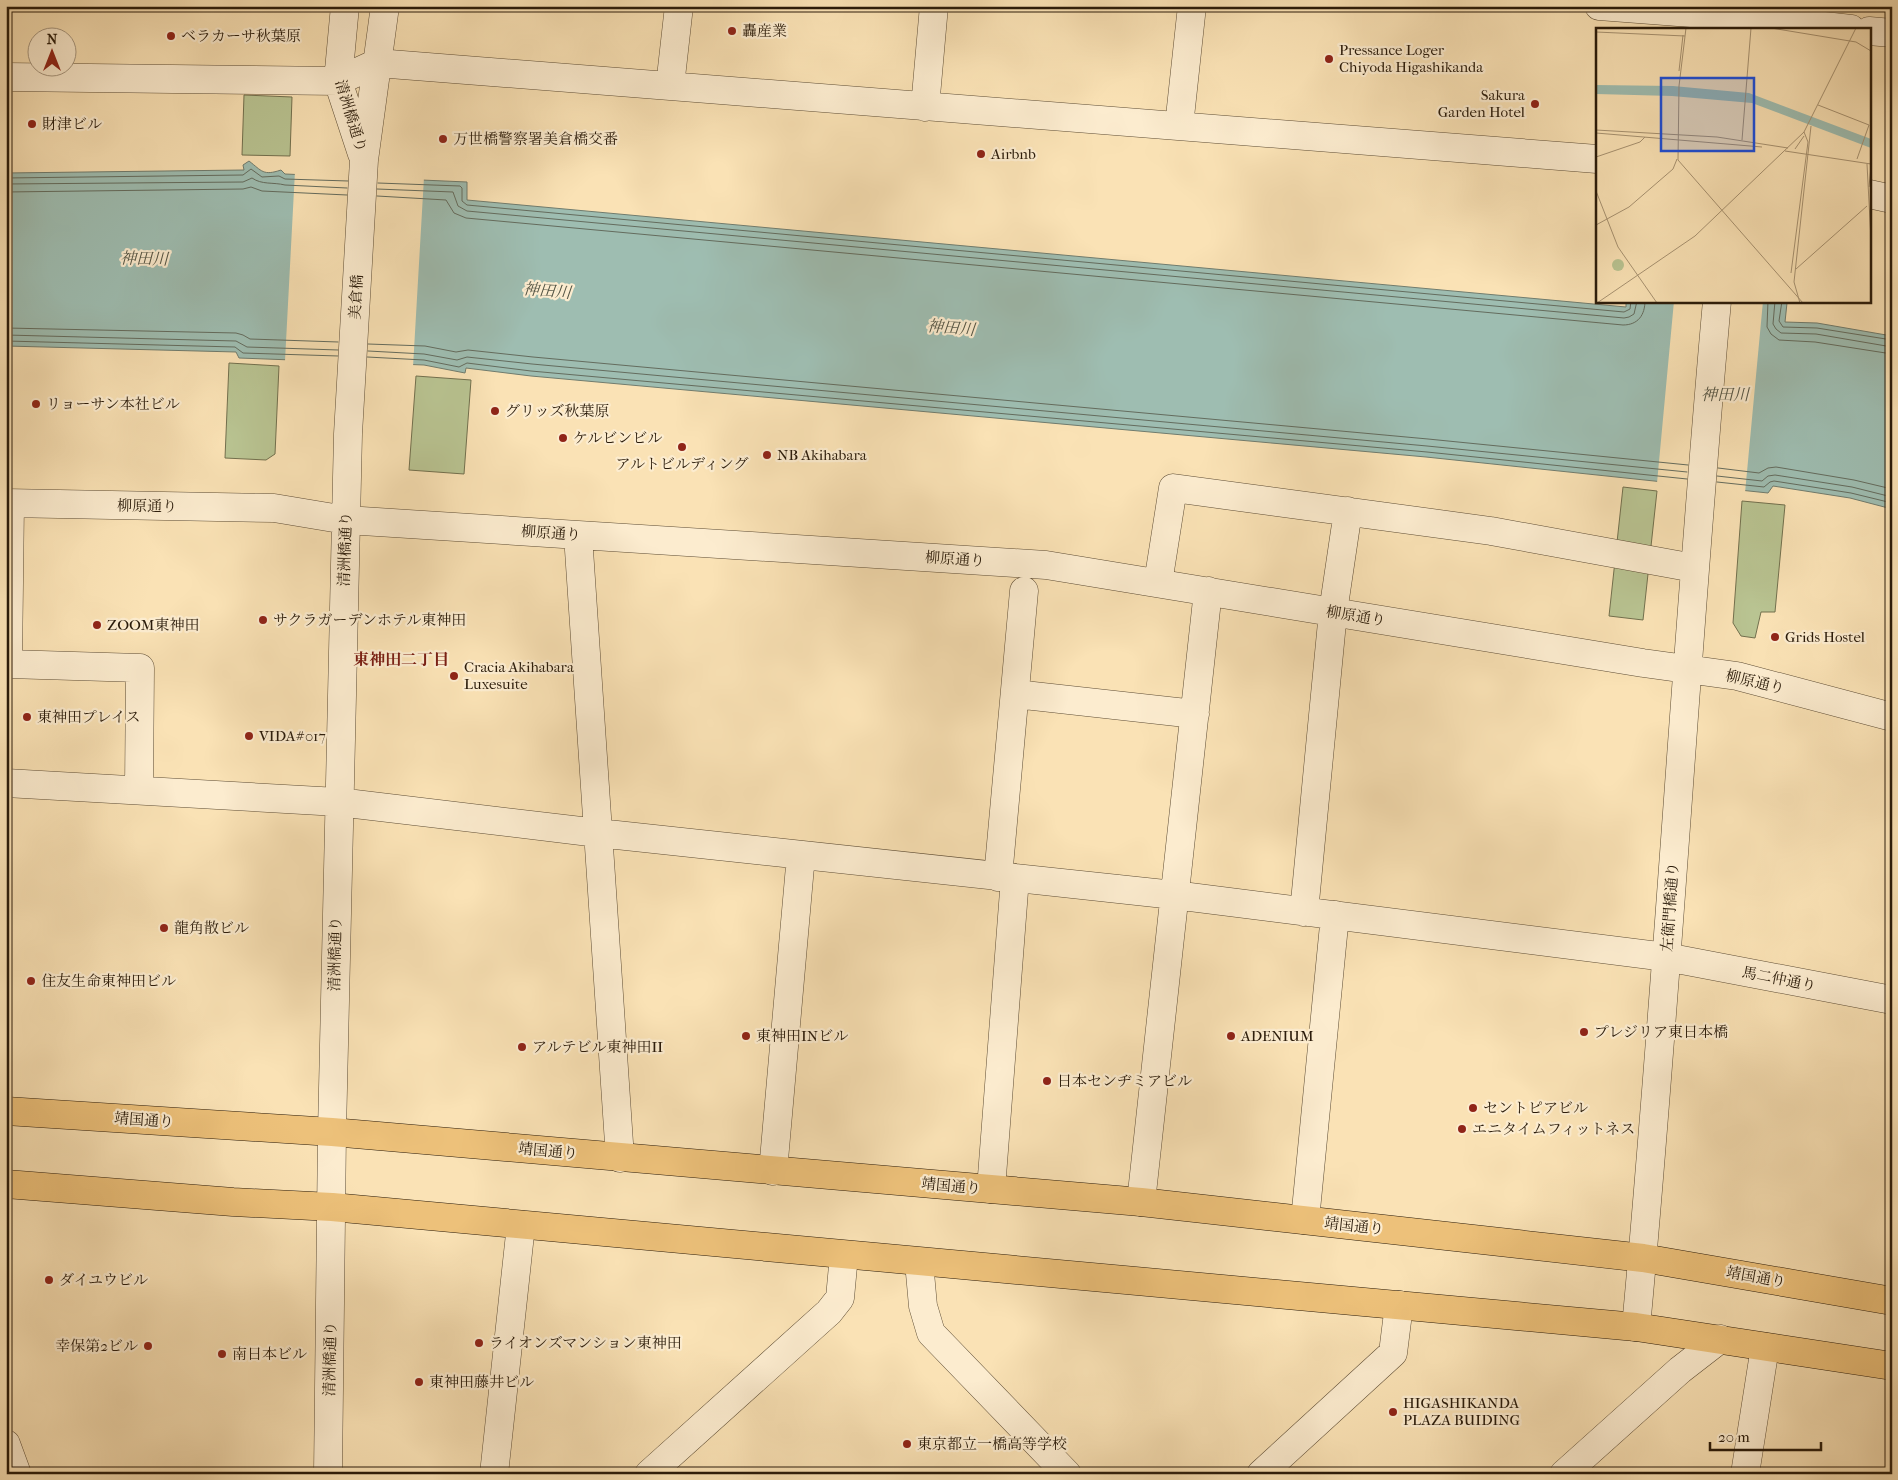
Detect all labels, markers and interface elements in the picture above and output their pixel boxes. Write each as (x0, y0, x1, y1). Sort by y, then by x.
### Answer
place label: 轟産業 (742, 22, 787, 40)
marker: 轟産業 (726, 25, 738, 37)
place label: ベラカーサ秋葉原 (181, 27, 301, 45)
north arrow (28, 28, 78, 78)
inset map (1596, 28, 1870, 302)
marker: ベラカーサ秋葉原 (165, 30, 177, 42)
text: N (47, 31, 58, 48)
place label: Pressance Loger Chiyoda Higashikanda (1339, 41, 1484, 76)
marker: Pressance Loger Chiyoda Higashikanda (1323, 53, 1335, 65)
street label: 清洲橋通り (331, 77, 371, 155)
place label: Sakura Garden Hotel (1438, 86, 1526, 121)
marker: Sakura Garden Hotel (1529, 98, 1541, 110)
place label: 財津ビル (42, 115, 102, 133)
marker: 財津ビル (26, 118, 38, 130)
place label: 万世橋警察署美倉橋交番 (453, 130, 618, 148)
marker: 万世橋警察署美倉橋交番 (437, 133, 449, 145)
place label: Airbnb (990, 145, 1036, 163)
marker: Airbnb (975, 148, 987, 160)
water label: 神田川 (120, 249, 170, 268)
street label: 美倉橋 (346, 274, 366, 320)
water label: 神田川 (522, 279, 574, 302)
water label: 神田川 (926, 316, 978, 339)
water label: 神田川 (1701, 385, 1751, 404)
place label: リョーサン本社ビル (46, 395, 180, 413)
marker: リョーサン本社ビル (30, 398, 42, 410)
place label: グリッズ秋葉原 (505, 402, 609, 420)
marker: グリッズ秋葉原 (489, 405, 501, 417)
place label: ケルビンビル (573, 429, 662, 447)
marker: ケルビンビル (557, 432, 569, 444)
marker: アルトビルディング (676, 441, 688, 453)
place label: NB Akihabara (777, 446, 868, 464)
marker: NB Akihabara (761, 449, 773, 461)
place label: アルトビルディング (616, 455, 748, 473)
street label: 柳原通り (117, 496, 177, 516)
street label: 清洲橋通り (335, 511, 355, 587)
street label: 柳原通り (520, 522, 582, 544)
street label: 柳原通り (924, 548, 986, 570)
street label: 柳原通り (1325, 602, 1387, 630)
place label: サクラガーデンホテル東神田 (273, 611, 466, 629)
marker: サクラガーデンホテル東神田 (257, 614, 269, 626)
place label: ZOOM東神田 (107, 616, 199, 634)
marker: ZOOM東神田 (91, 619, 103, 631)
place label: Grids Hostel (1785, 628, 1865, 646)
marker: Grids Hostel (1769, 631, 1781, 643)
district label: 東神田二丁目 (353, 650, 449, 669)
place label: Cracia Akihabara Luxesuite (464, 658, 575, 693)
street label: 柳原通り (1724, 666, 1786, 698)
marker: Cracia Akihabara Luxesuite (448, 670, 460, 682)
place label: 東神田プレイス (37, 708, 141, 726)
marker: 東神田プレイス (21, 711, 33, 723)
place label: VIDA#017 (258, 727, 326, 745)
marker: VIDA#017 (243, 730, 255, 742)
street label: 左衛門橋通り (1658, 861, 1682, 953)
street label: 清洲橋通り (325, 916, 345, 992)
place label: 龍角散ビル (174, 919, 249, 937)
marker: 龍角散ビル (158, 922, 170, 934)
street label: 馬二仲通り (1740, 963, 1818, 995)
place label: 住友生命東神田ビル (41, 972, 176, 990)
marker: 住友生命東神田ビル (25, 975, 37, 987)
place label: プレジリア東日本橋 (1594, 1023, 1728, 1041)
marker: プレジリア東日本橋 (1578, 1026, 1590, 1038)
place label: 東神田INビル (756, 1027, 848, 1045)
place label: ADENIUM (1240, 1027, 1314, 1045)
marker: 東神田INビル (740, 1030, 752, 1042)
marker: ADENIUM (1225, 1030, 1237, 1042)
place label: アルテビル東神田II (532, 1038, 663, 1056)
marker: アルテビル東神田II (516, 1041, 528, 1053)
place label: 日本センヂミアビル (1057, 1072, 1192, 1090)
marker: 日本センヂミアビル (1041, 1075, 1053, 1087)
place label: セントピアビル (1483, 1099, 1588, 1117)
marker: セントピアビル (1467, 1102, 1479, 1114)
street label: 靖国通り (113, 1109, 175, 1131)
place label: エニタイムフィットネス (1472, 1120, 1635, 1138)
marker: エニタイムフィットネス (1456, 1123, 1468, 1135)
street label: 靖国通り (517, 1139, 579, 1163)
street label: 靖国通り (920, 1174, 982, 1198)
street label: 靖国通り (1323, 1214, 1385, 1238)
street label: 靖国通り (1725, 1263, 1787, 1291)
place label: ダイユウビル (59, 1271, 148, 1289)
marker: ダイユウビル (43, 1274, 55, 1286)
street label: 清洲橋通り (320, 1321, 340, 1397)
place label: ライオンズマンション東神田 (489, 1334, 682, 1352)
place label: 幸保第2ビル (55, 1337, 138, 1355)
marker: ライオンズマンション東神田 (473, 1337, 485, 1349)
marker: 幸保第2ビル (142, 1340, 154, 1352)
place label: 南日本ビル (232, 1345, 307, 1363)
marker: 南日本ビル (216, 1348, 228, 1360)
place label: 東神田藤井ビル (429, 1373, 534, 1391)
marker: 東神田藤井ビル (413, 1376, 425, 1388)
place label: HIGASHIKANDA PLAZA BUIDING (1403, 1394, 1521, 1429)
marker: HIGASHIKANDA PLAZA BUIDING (1387, 1406, 1399, 1418)
scale bar (1710, 1420, 1822, 1452)
text: 20 m (1718, 1428, 1750, 1446)
place label: 東京都立一橋高等学校 (917, 1435, 1067, 1453)
marker: 東京都立一橋高等学校 (901, 1438, 913, 1450)

